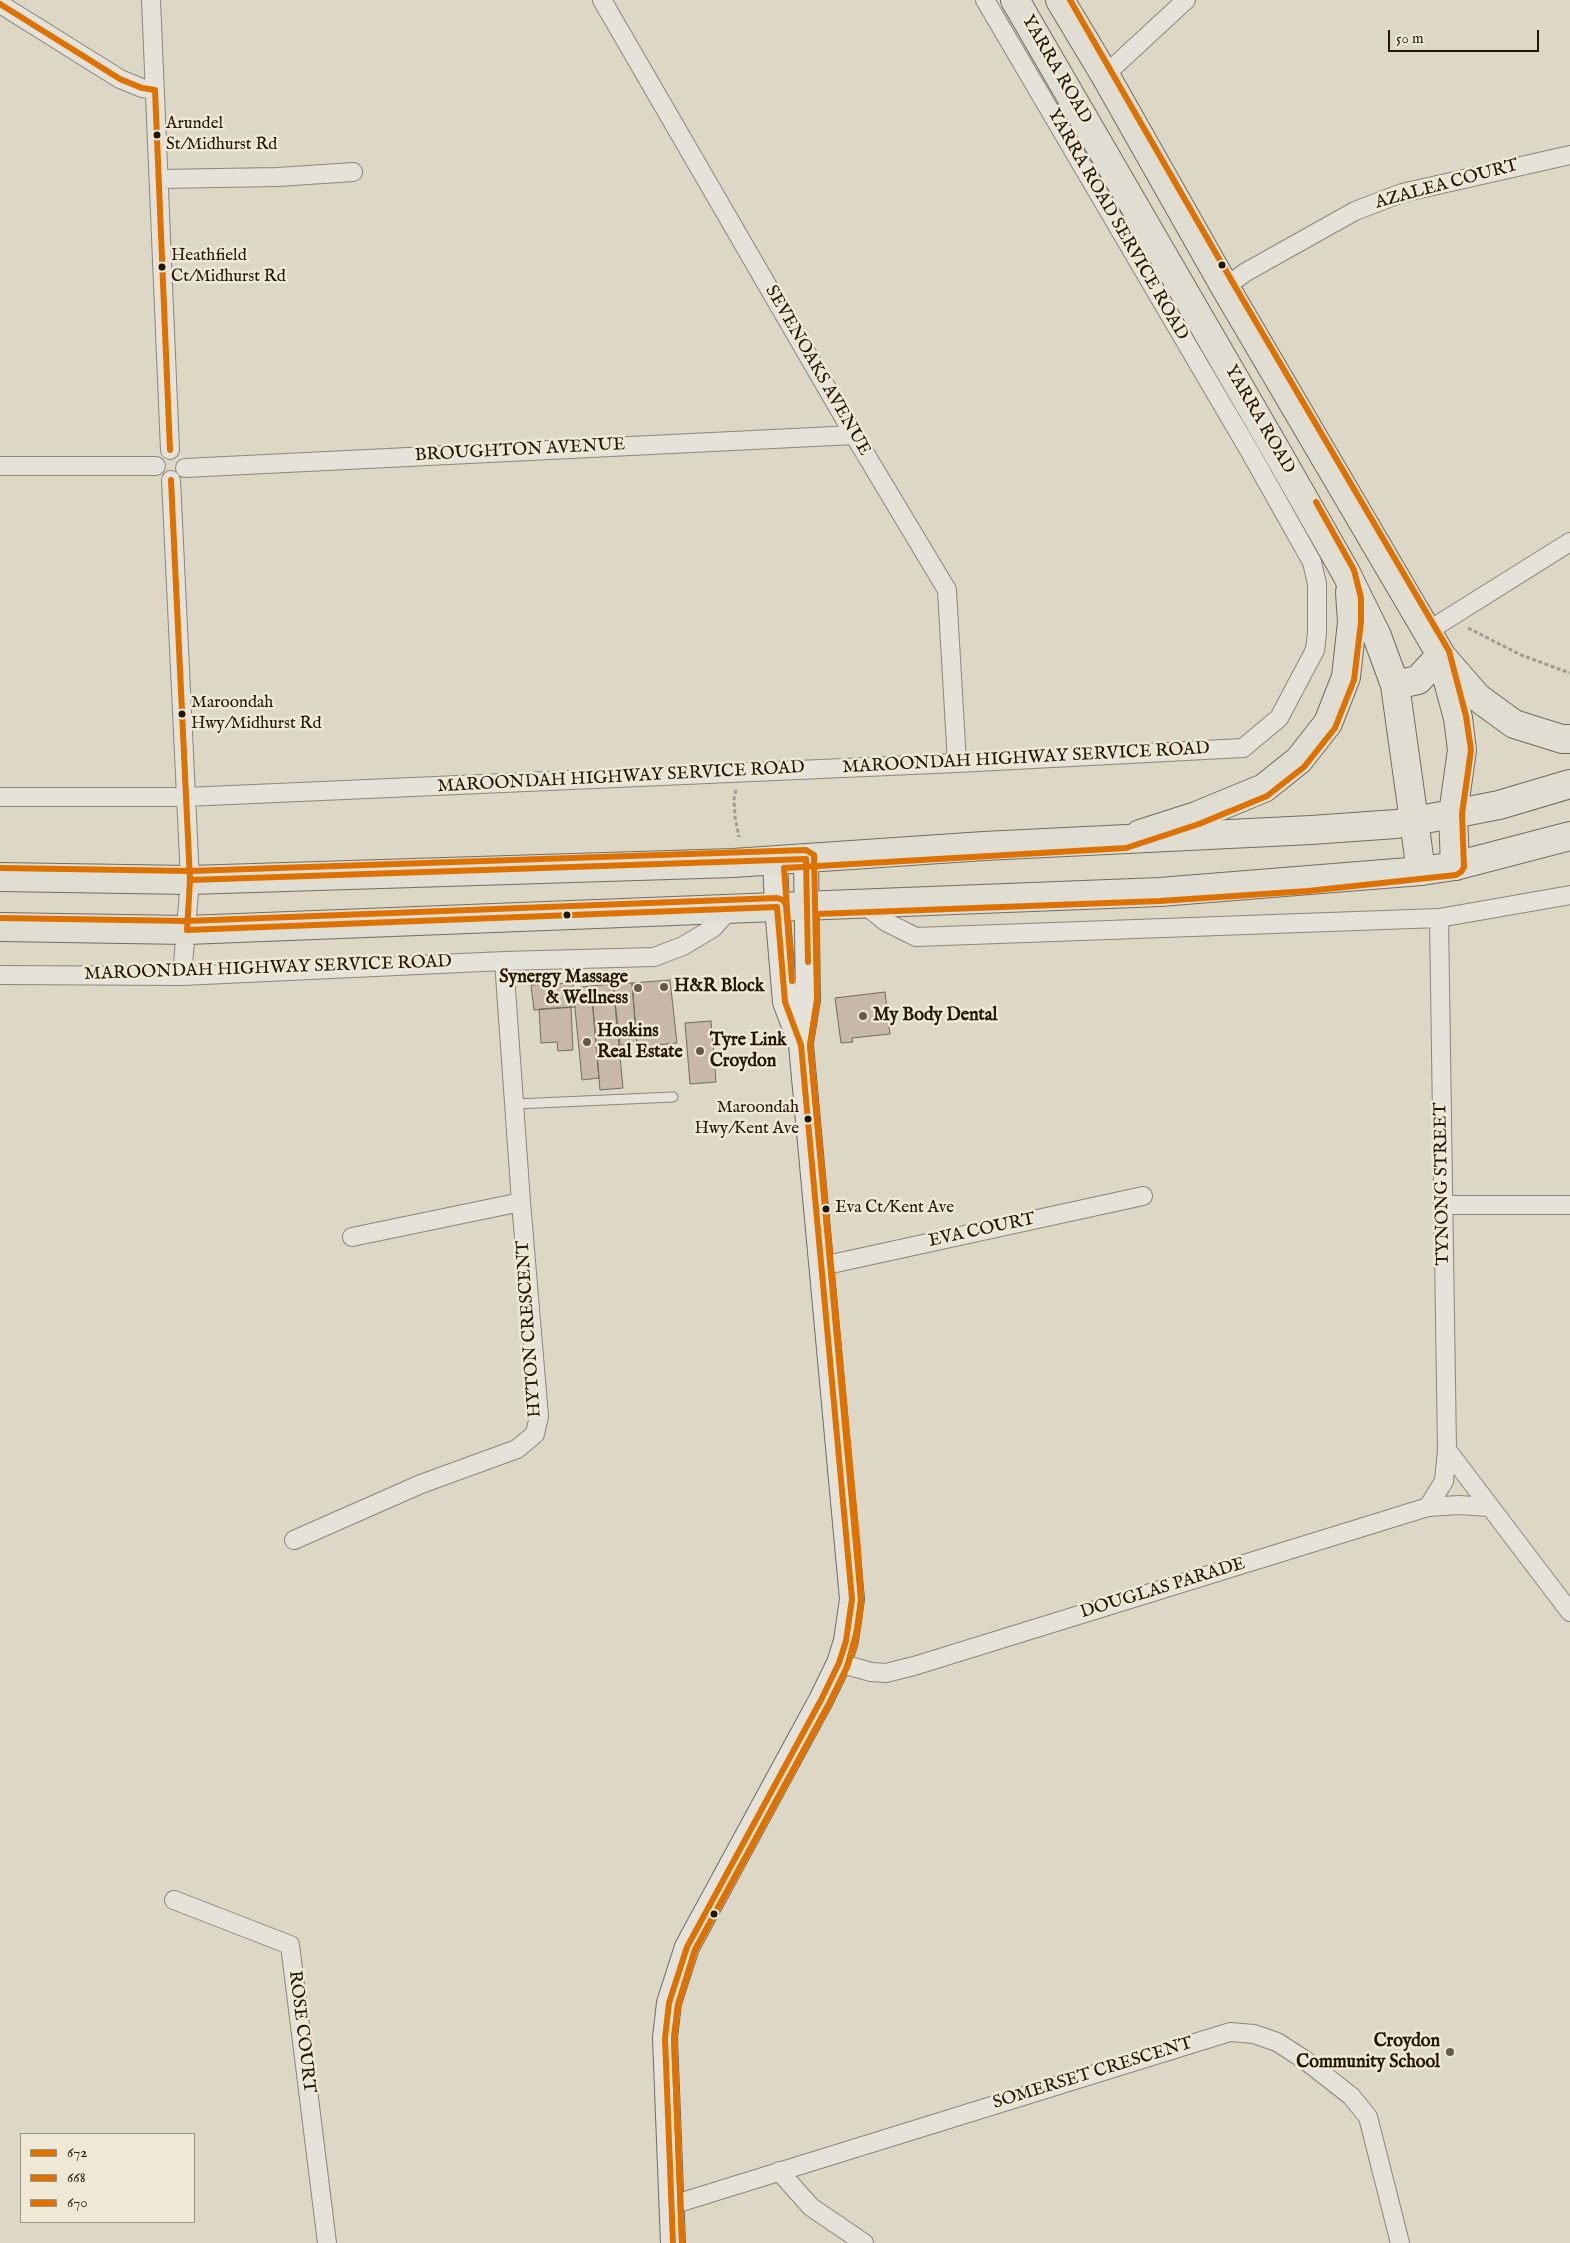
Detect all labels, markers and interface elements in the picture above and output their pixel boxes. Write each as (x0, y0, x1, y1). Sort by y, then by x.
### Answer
street label: YARRA ROAD (1016, 12, 1096, 128)
scale bar (1390, 20, 1541, 52)
text: 50 m (1396, 29, 1424, 48)
street label: YARRA ROAD SERVICE ROAD (1042, 106, 1192, 344)
place label: Arundel St/Midhurst Rd (166, 115, 277, 155)
marker: Arundel St/Midhurst Rd (152, 130, 162, 140)
street label: AZALEA COURT (1373, 155, 1521, 215)
place label: Heathfield Ct/Midhurst Rd (171, 247, 286, 287)
unlabelled marker (1217, 260, 1227, 270)
marker: Heathfield Ct/Midhurst Rd (157, 262, 167, 272)
street label: SEVENOAKS AVENUE (759, 282, 875, 460)
street label: YARRA ROAD (1219, 362, 1299, 478)
street label: BROUGHTON AVENUE (414, 435, 626, 467)
place label: Maroondah Hwy/Midhurst Rd (191, 694, 321, 734)
marker: Maroondah Hwy/Midhurst Rd (177, 709, 187, 719)
street label: MAROONDAH HIGHWAY SERVICE ROAD (842, 739, 1210, 779)
street label: MAROONDAH HIGHWAY SERVICE ROAD (437, 758, 805, 798)
unlabelled marker (562, 910, 572, 920)
street label: MAROONDAH HIGHWAY SERVICE ROAD (84, 952, 452, 986)
place label: Synergy Massage & Wellness (499, 967, 628, 1010)
place label: H&R Block (674, 976, 764, 998)
marker: H&R Block (658, 981, 670, 993)
marker: Synergy Massage & Wellness (632, 982, 644, 994)
place label: My Body Dental (873, 1005, 997, 1027)
marker: My Body Dental (857, 1010, 869, 1022)
place label: Hoskins Real Estate (597, 1021, 683, 1064)
place label: Tyre Link Croydon (710, 1030, 787, 1072)
marker: Hoskins Real Estate (581, 1036, 593, 1048)
marker: Tyre Link Croydon (694, 1045, 706, 1057)
place label: Maroondah Hwy/Kent Ave (694, 1099, 799, 1139)
street label: TYNONG STREET (1431, 1102, 1455, 1266)
marker: Maroondah Hwy/Kent Ave (803, 1114, 813, 1124)
place label: Eva Ct/Kent Ave (835, 1199, 954, 1219)
marker: Eva Ct/Kent Ave (821, 1204, 831, 1214)
street label: EVA COURT (927, 1209, 1037, 1253)
street label: HYTON CRESCENT (513, 1240, 547, 1418)
street label: DOUGLAS PARADE (1078, 1554, 1248, 1624)
unlabelled marker (709, 1909, 719, 1919)
street label: ROSE COURT (283, 1970, 319, 2094)
place label: Croydon Community School (1296, 2031, 1440, 2074)
street label: SOMERSET CRESCENT (990, 2033, 1196, 2115)
marker: Croydon Community School (1444, 2046, 1456, 2058)
legend (20, 2133, 195, 2223)
text: 672 (67, 2143, 87, 2162)
text: 668 (67, 2168, 86, 2187)
text: 670 (67, 2193, 88, 2212)

